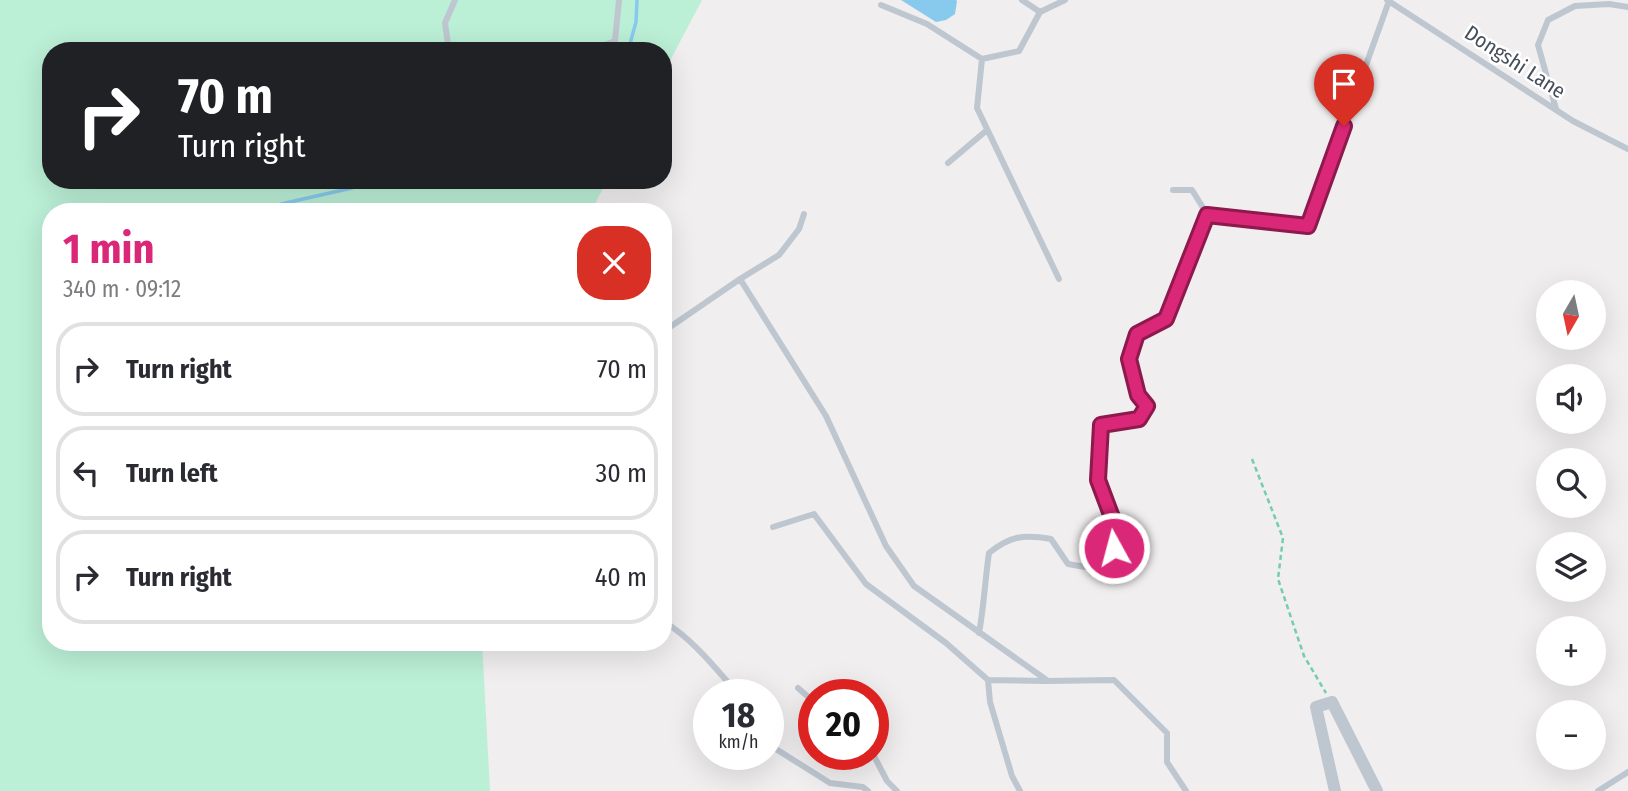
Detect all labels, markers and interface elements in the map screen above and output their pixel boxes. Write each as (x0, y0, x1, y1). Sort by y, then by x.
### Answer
street label: Dongshi Lane (1460, 20, 1570, 104)
pin (1314, 54, 1374, 126)
icon: arrive (1325, 65, 1363, 103)
text: 70 m (178, 67, 273, 126)
icon: right (63, 70, 154, 161)
text: Turn right (178, 127, 305, 165)
text: 1 min (63, 224, 154, 274)
button: close (577, 226, 651, 300)
text: 340 m · 09:12 (63, 275, 181, 303)
north arrow (1536, 280, 1606, 350)
map controls (1536, 280, 1606, 770)
icon: right (67, 350, 105, 388)
text: Turn right (126, 354, 232, 385)
text: 70 m (597, 354, 647, 385)
button: sound (1536, 364, 1606, 434)
button: search (1536, 448, 1606, 518)
icon: left (67, 454, 105, 492)
text: Turn left (126, 458, 218, 489)
text: 30 m (596, 458, 647, 489)
position arrow (1077, 511, 1151, 585)
button: layers (1536, 532, 1606, 602)
icon: right (67, 558, 105, 596)
text: Turn right (126, 562, 232, 593)
text: 40 m (595, 562, 647, 593)
button: + (1536, 616, 1606, 686)
speed limit sign: 20 (798, 679, 889, 770)
text: 18 (722, 694, 755, 736)
button: − (1536, 700, 1606, 770)
text: km/h (718, 731, 759, 753)

